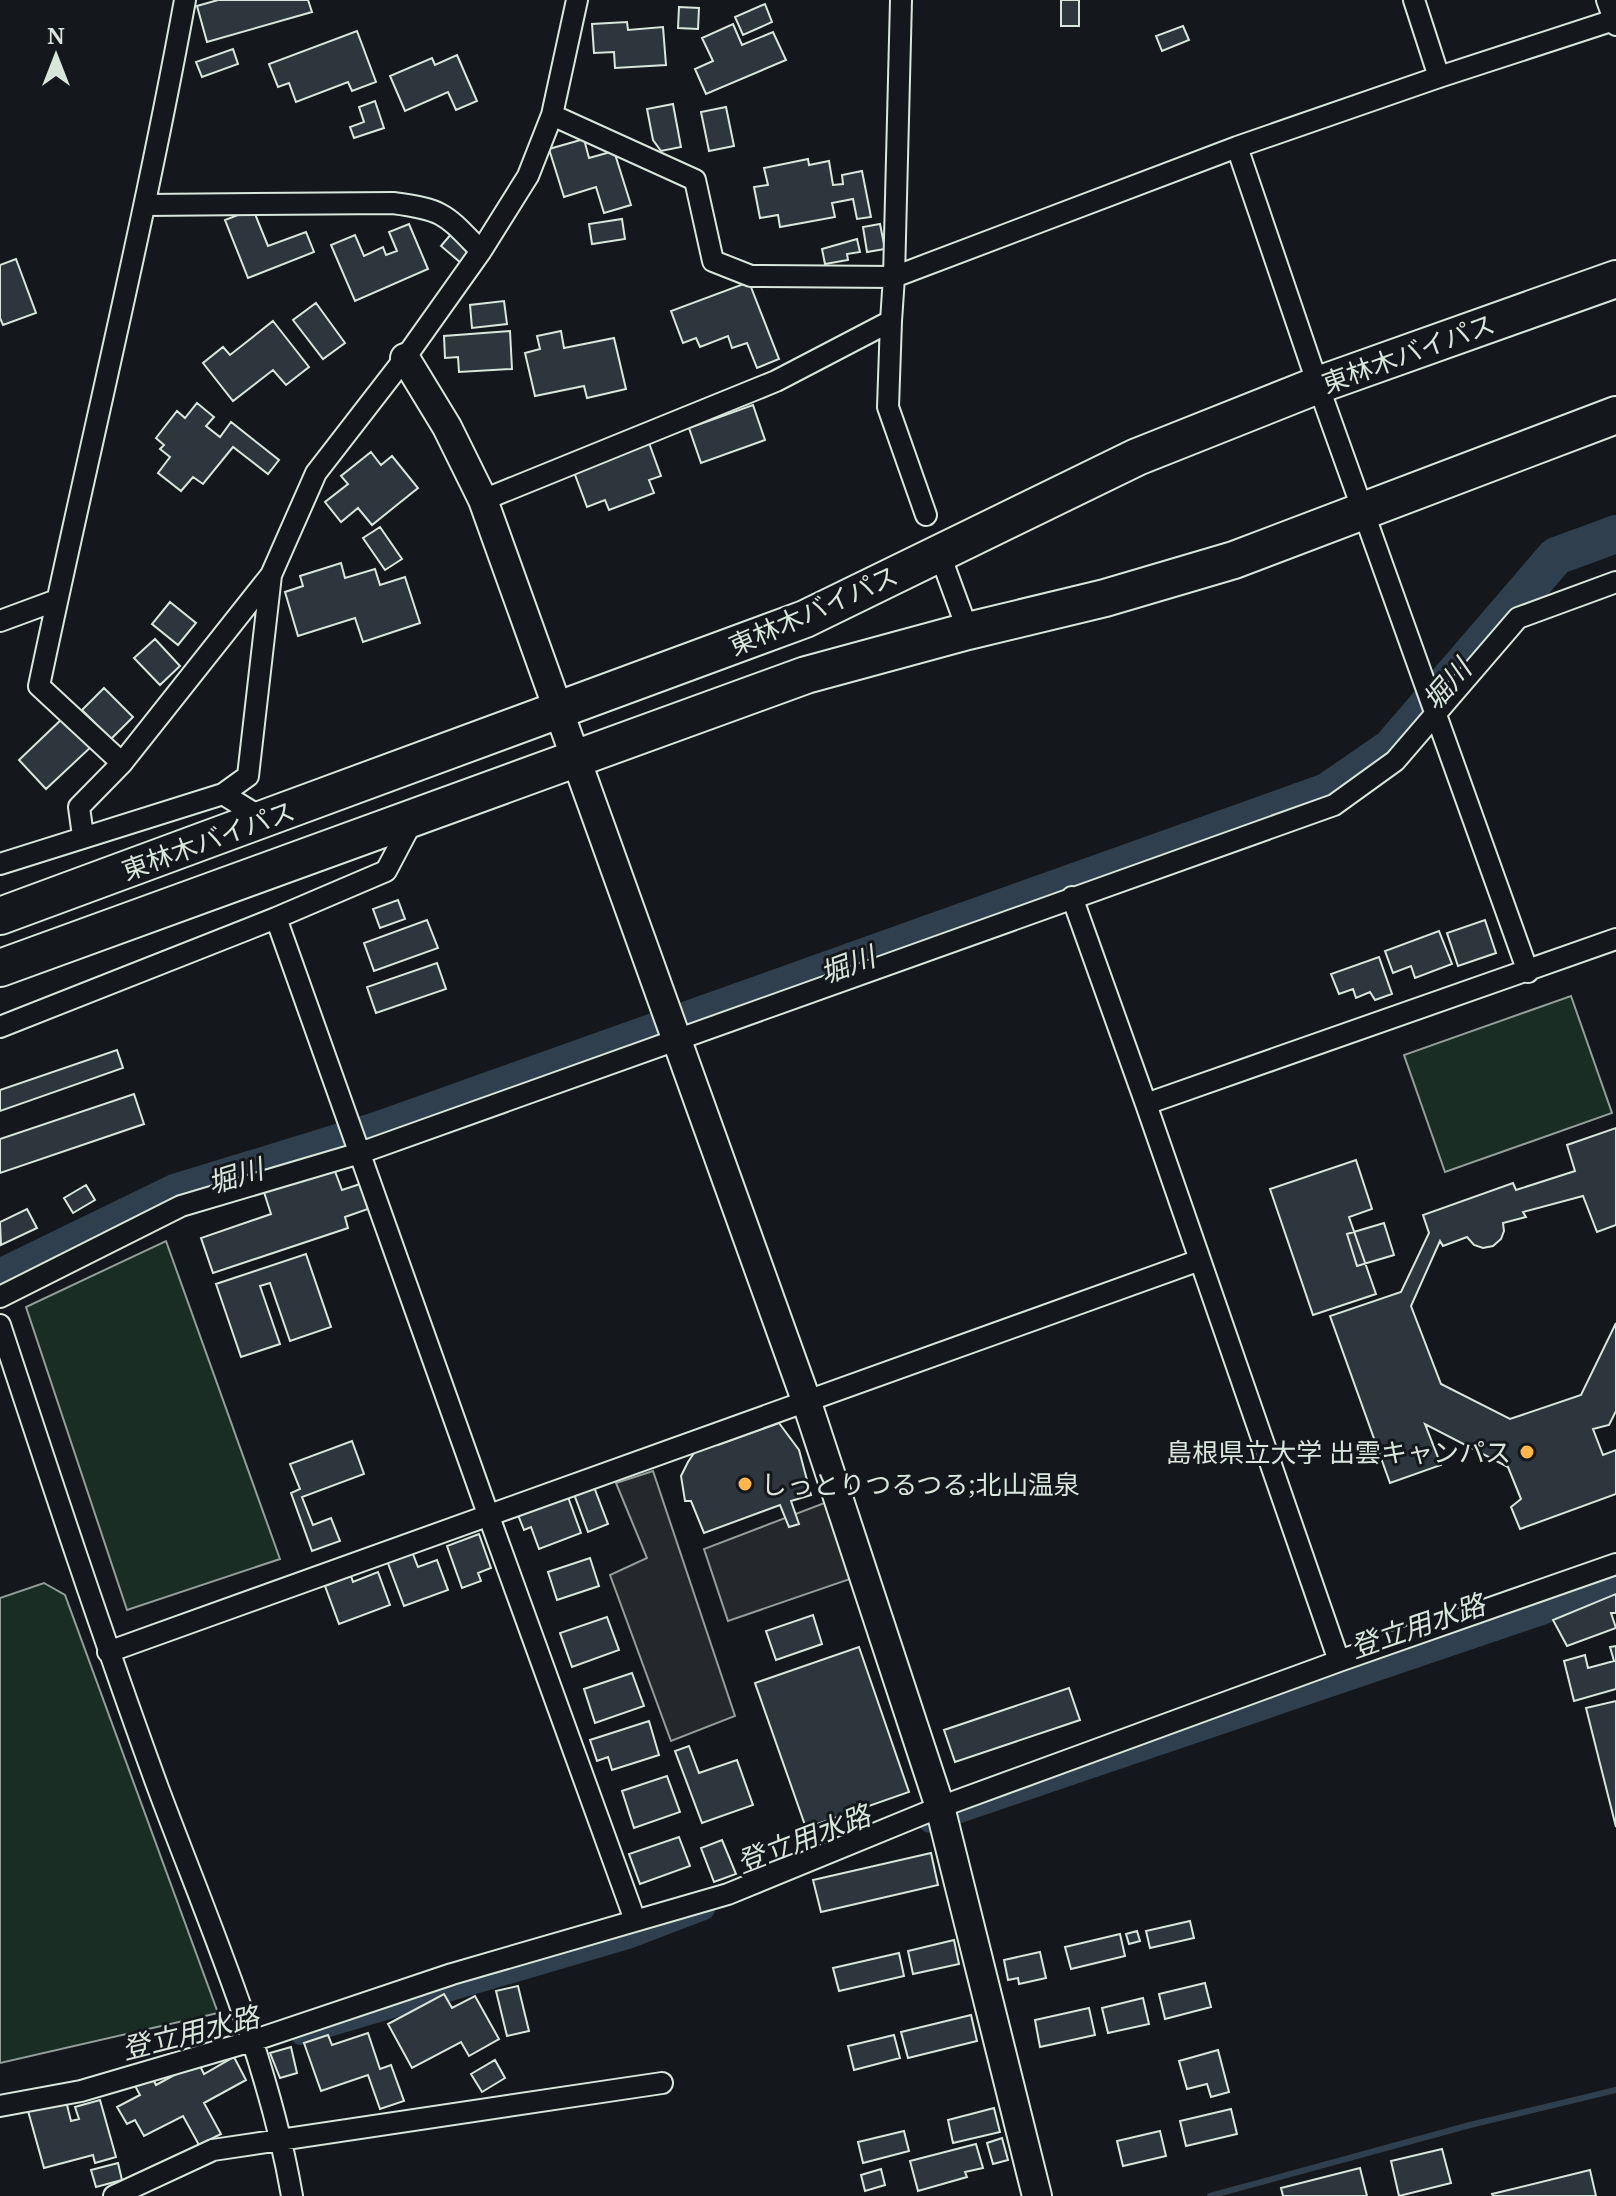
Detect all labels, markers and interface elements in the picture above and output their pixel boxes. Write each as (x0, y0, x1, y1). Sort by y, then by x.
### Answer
north arrow (16, 16, 96, 96)
text: N (47, 20, 65, 50)
street label: 東林木バイパス (1317, 305, 1499, 401)
street label: 東林木バイパス (723, 557, 903, 663)
water label: 堀川 (1413, 648, 1481, 718)
street label: 東林木バイパス (117, 792, 299, 888)
water label: 堀川 (814, 936, 883, 991)
water label: 堀川 (203, 1148, 270, 1201)
place label: 島根県立大学 出雲キャンパス (1166, 1434, 1511, 1470)
marker: 島根県立大学 出雲キャンパス (1518, 1443, 1536, 1461)
place label: しっとりつるつる;北山温泉 (761, 1466, 1080, 1502)
marker: しっとりつるつる;北山温泉 (736, 1475, 754, 1493)
water label: 登立用水路 (1345, 1584, 1491, 1666)
water label: 登立用水路 (731, 1794, 877, 1881)
water label: 登立用水路 (117, 1996, 264, 2067)

